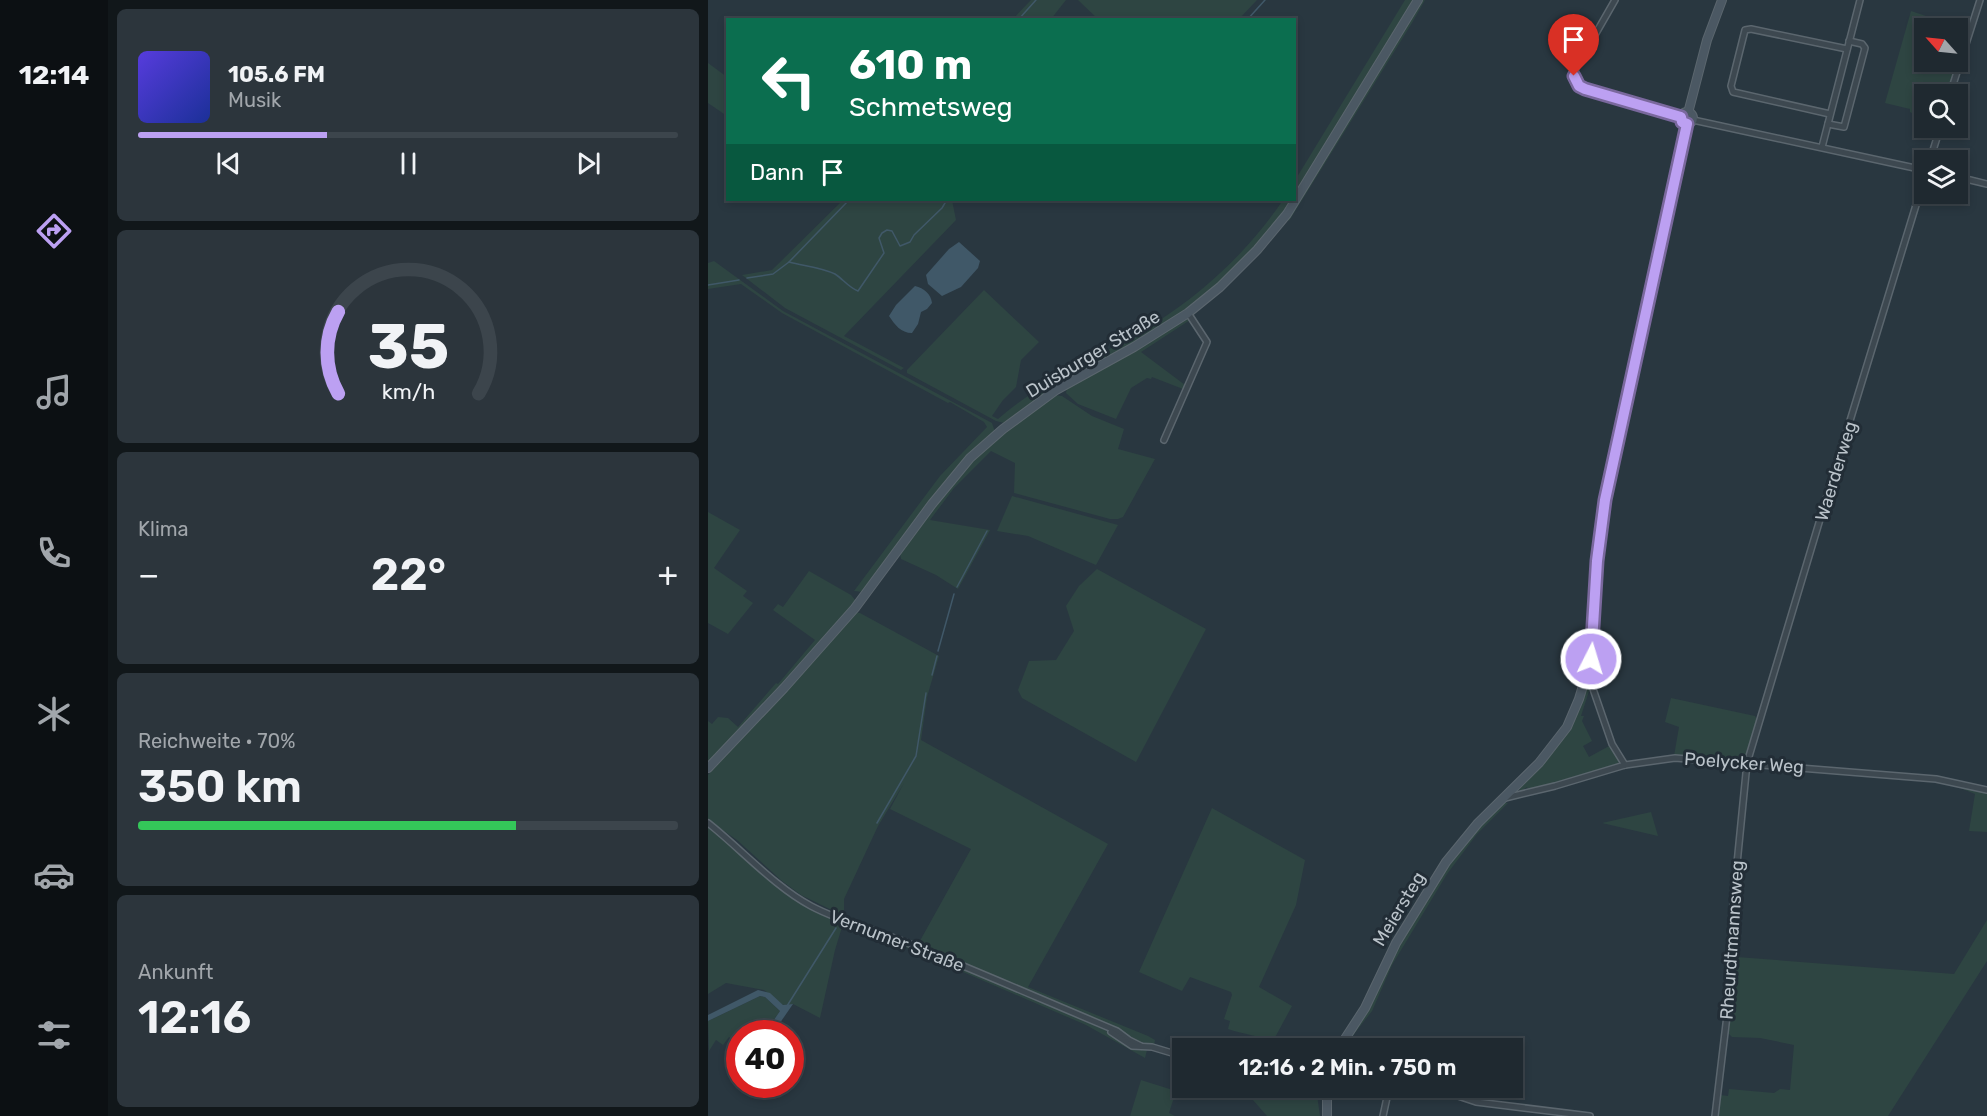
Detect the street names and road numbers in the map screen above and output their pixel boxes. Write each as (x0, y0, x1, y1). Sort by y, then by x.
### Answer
street label: Duisburger Straße (1022, 305, 1164, 403)
street label: Waerderweg (1810, 418, 1862, 524)
street label: Poelycker Weg (1683, 748, 1805, 778)
street label: Rheurdtmannsweg (1715, 860, 1749, 1020)
street label: Meiersteg (1368, 868, 1430, 950)
street label: Vernumer Straße (827, 905, 967, 977)

